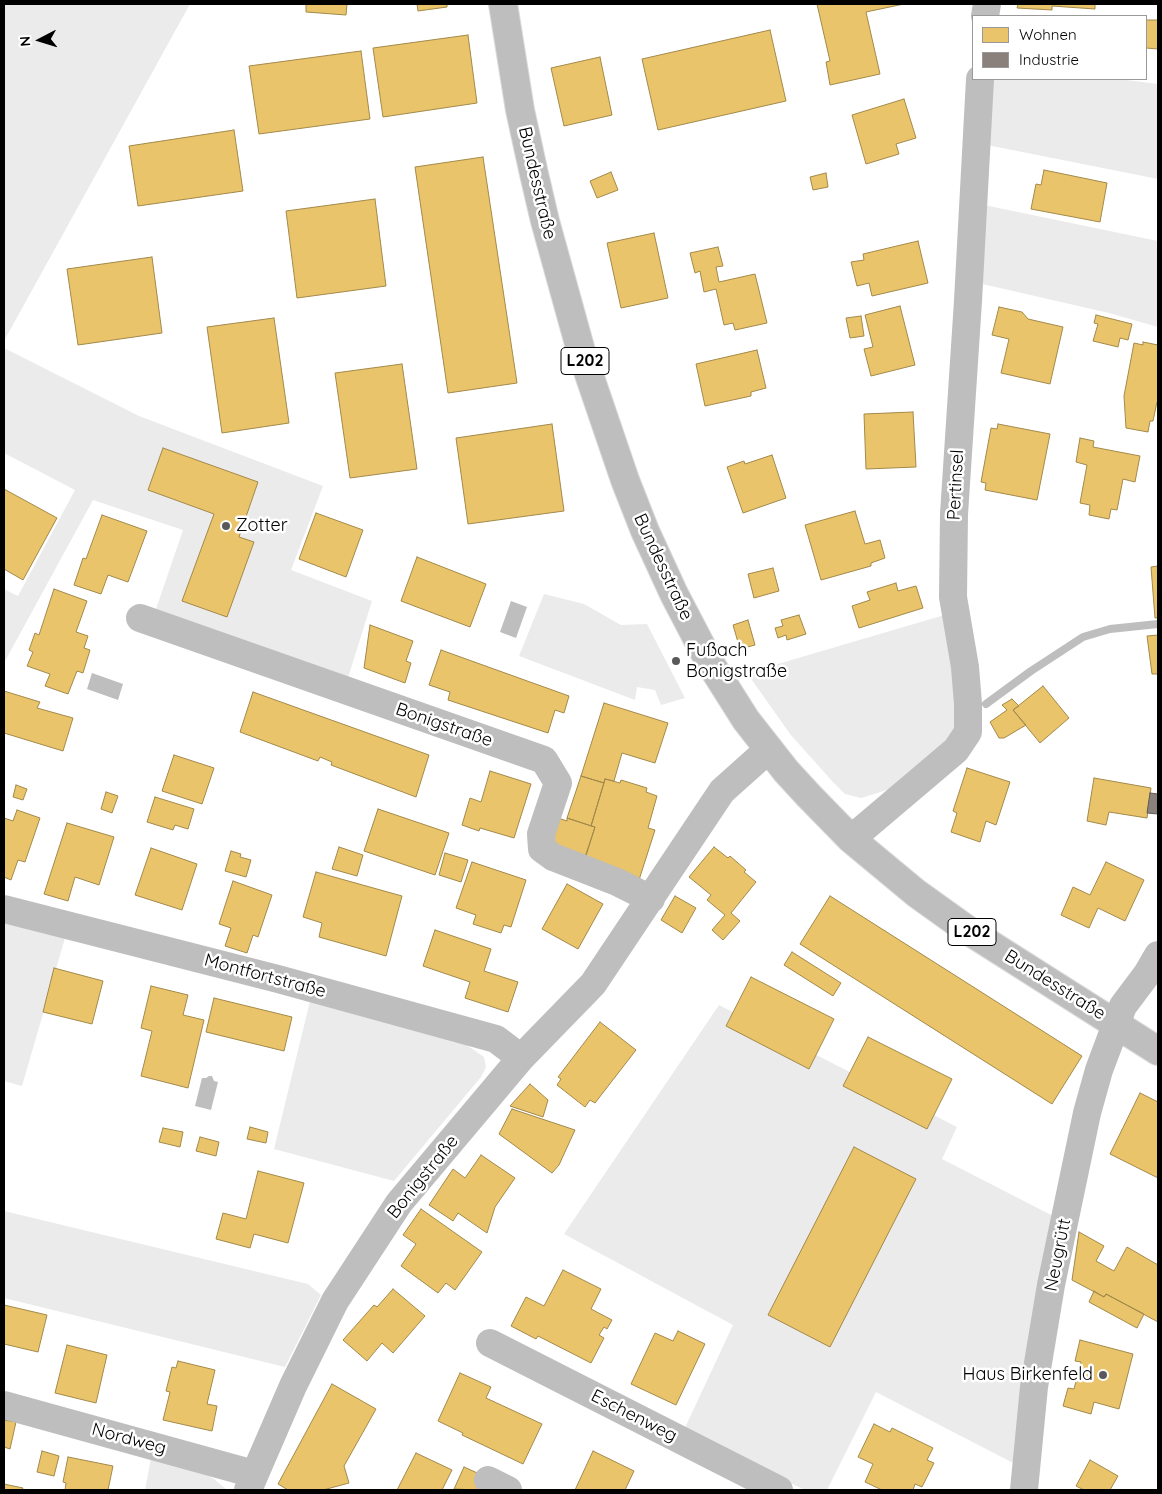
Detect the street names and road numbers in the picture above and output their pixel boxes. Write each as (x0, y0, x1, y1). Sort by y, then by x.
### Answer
street label: Bundesstraße (514, 124, 560, 242)
road number: L202 (561, 348, 609, 374)
street label: Pertinsel (943, 449, 969, 521)
street label: Bundesstraße (629, 510, 697, 624)
street label: Bonigstraße (393, 698, 495, 752)
road number: L202 (948, 919, 996, 946)
street label: Bundesstraße (1000, 945, 1110, 1025)
street label: Montfortstraße (202, 949, 328, 1003)
street label: Bonigstraße (383, 1131, 463, 1223)
street label: Neugrütt (1040, 1217, 1076, 1293)
street label: Eschenweg (587, 1385, 681, 1447)
street label: Nordweg (89, 1419, 169, 1459)

